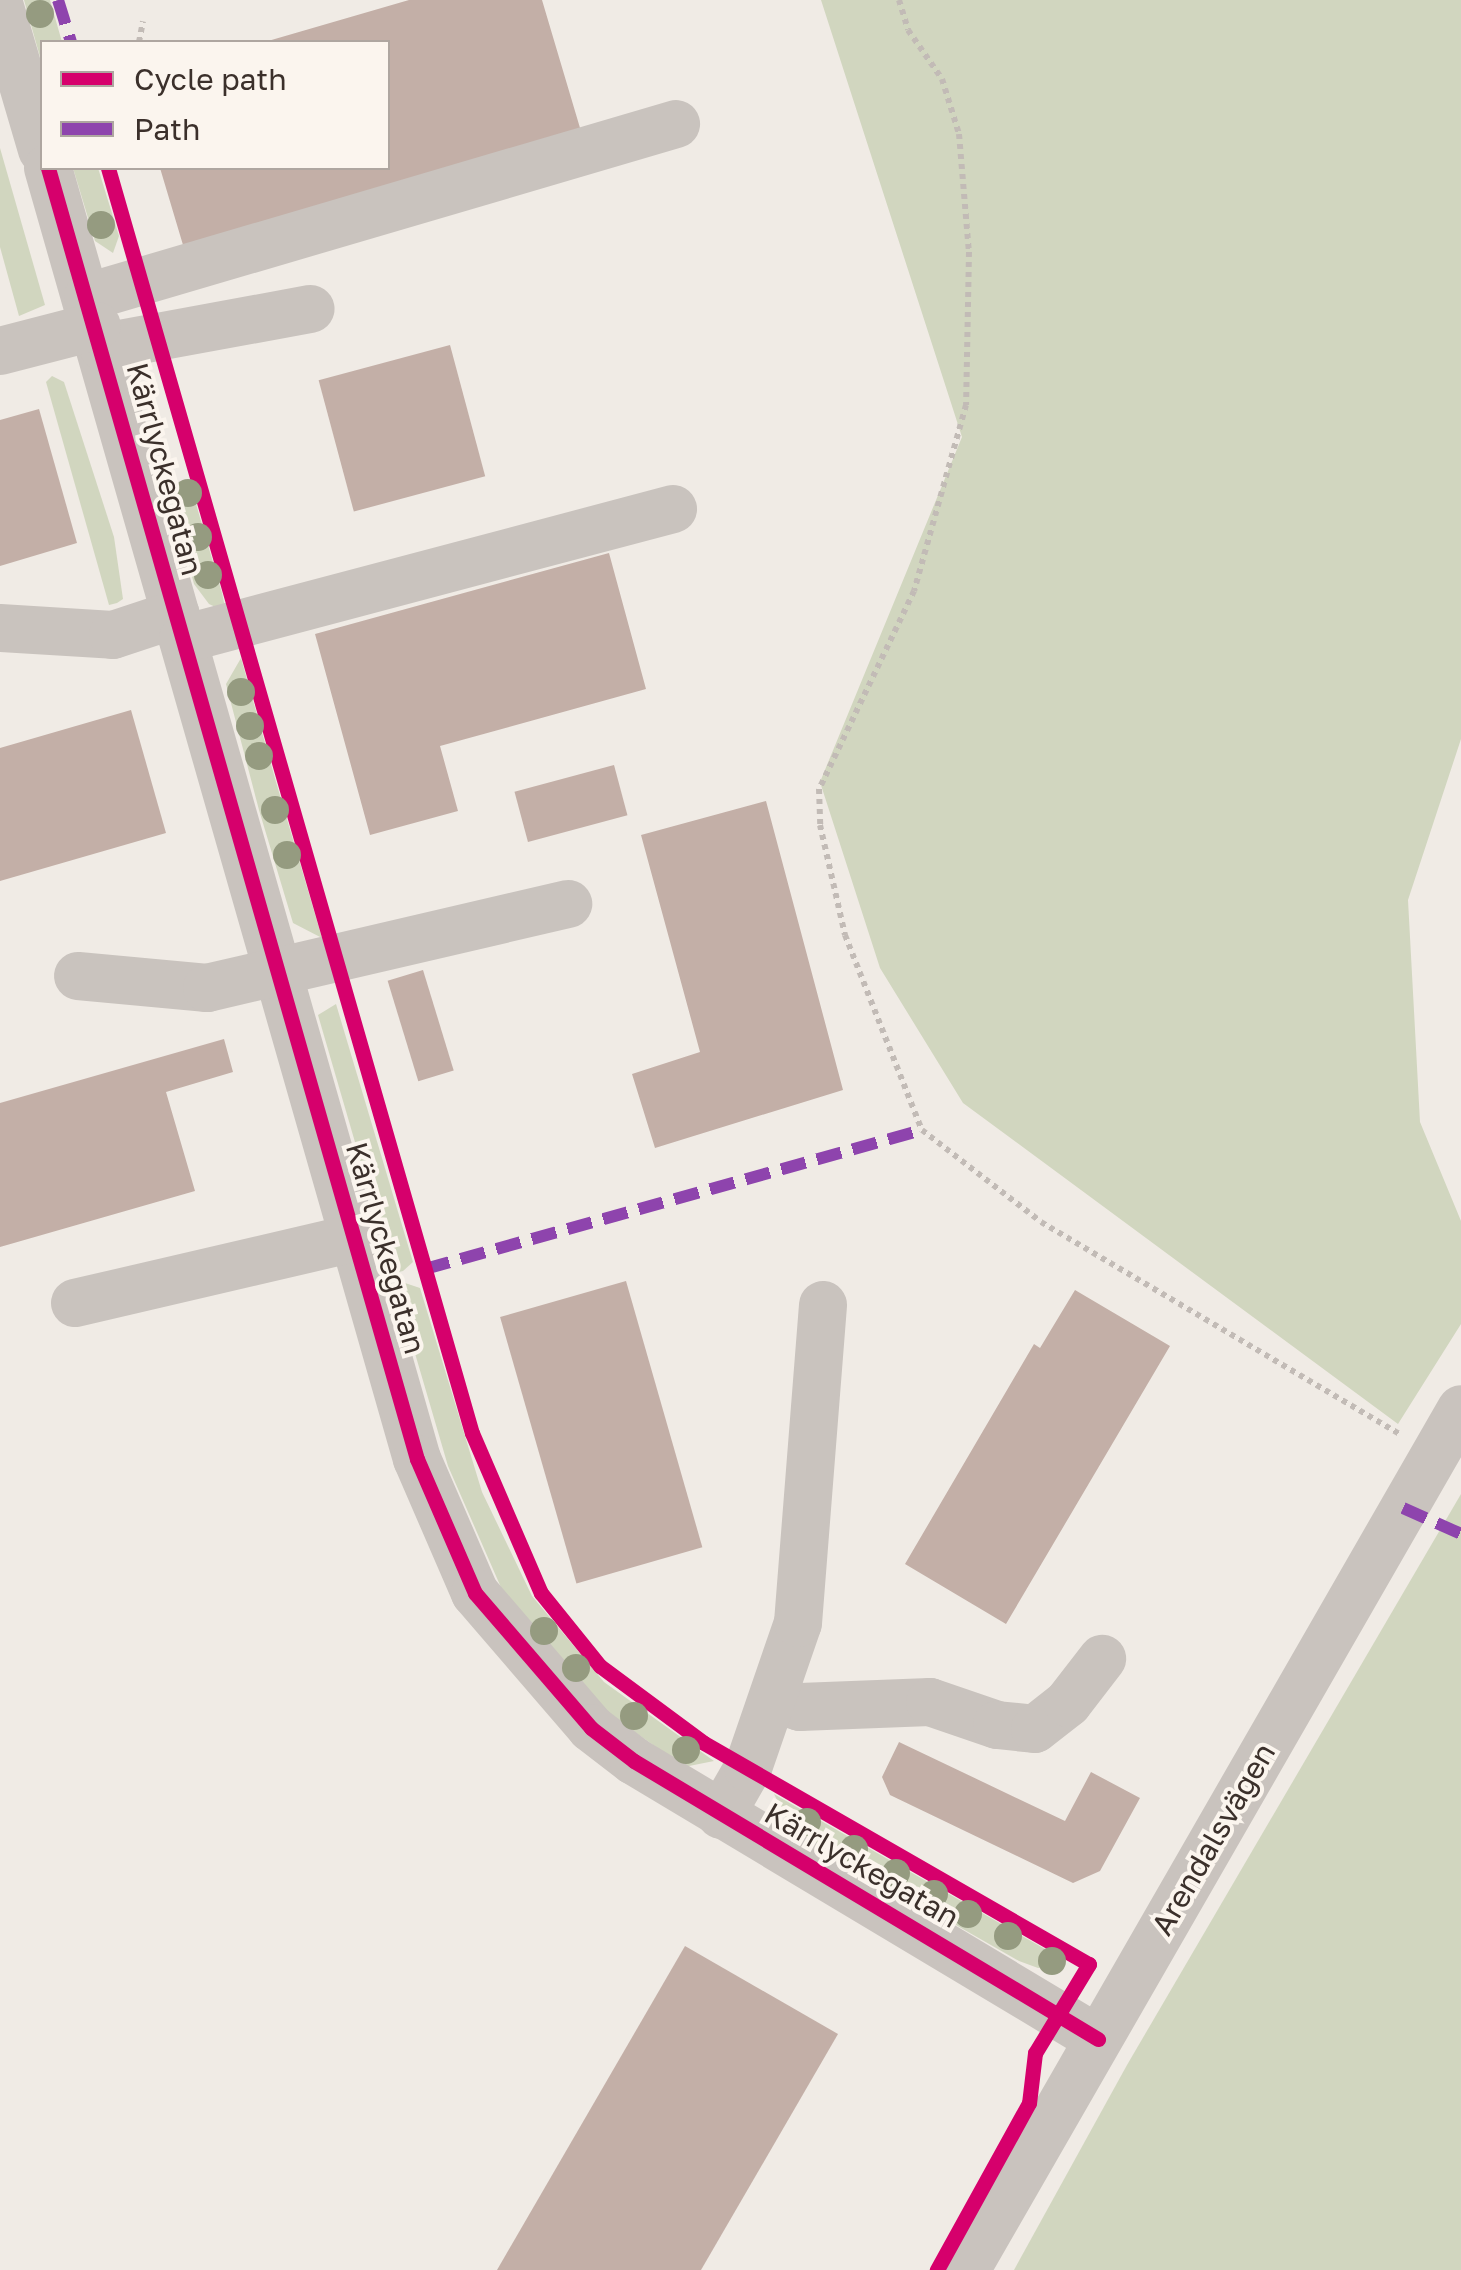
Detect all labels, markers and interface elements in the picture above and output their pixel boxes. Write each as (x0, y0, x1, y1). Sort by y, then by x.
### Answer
legend (40, 40, 390, 170)
text: Cycle path (134, 61, 287, 97)
text: Path (134, 111, 200, 147)
street label: Kärrlyckegatan (119, 359, 211, 579)
street label: Kärrlyckegatan (339, 1138, 433, 1358)
street label: Arendalsvägen (1143, 1737, 1283, 1941)
street label: Kärrlyckegatan (758, 1795, 966, 1935)

